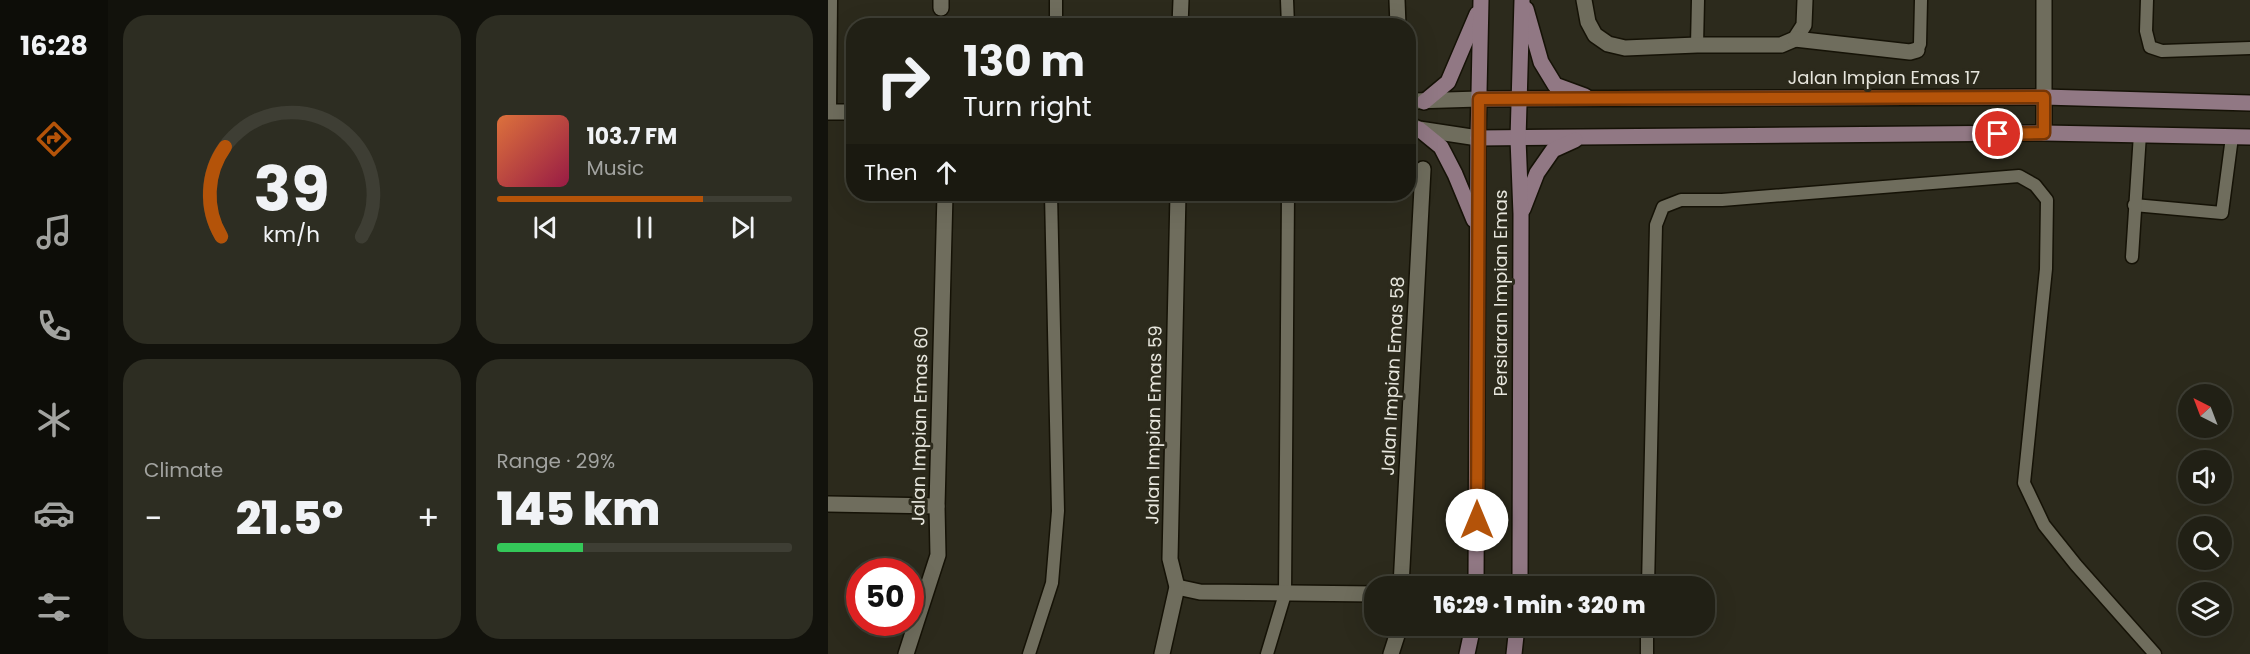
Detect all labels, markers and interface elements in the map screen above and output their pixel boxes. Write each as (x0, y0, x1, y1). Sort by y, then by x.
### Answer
text: 16:28 (20, 27, 88, 64)
text: 130 m (963, 32, 1085, 91)
icon: right (864, 42, 942, 120)
street label: Jalan Impian Emas 17 (1788, 65, 1980, 90)
text: Turn right (963, 88, 1092, 125)
pin (1972, 108, 2023, 159)
icon: arrive (1981, 117, 2014, 150)
icon: directions (33, 118, 75, 160)
text: 103.7 FM (587, 121, 677, 152)
text: 39 (254, 145, 330, 233)
text: Music (587, 154, 644, 182)
icon: ahead (930, 156, 963, 189)
text: Then (864, 157, 918, 188)
street label: Persiaran Impian Emas (1488, 190, 1513, 396)
icon: music (33, 211, 75, 253)
icon: previous (529, 211, 562, 244)
icon: pause (628, 211, 661, 244)
icon: next (726, 211, 759, 244)
text: km/h (263, 219, 320, 250)
street label: Jalan Impian Emas 58 (1375, 276, 1410, 476)
icon: phone (33, 305, 75, 347)
street label: Jalan Impian Emas 59 (1139, 325, 1168, 525)
street label: Jalan Impian Emas 60 (905, 326, 934, 526)
north arrow (2178, 384, 2232, 438)
map controls (2178, 384, 2232, 636)
icon: climate (33, 399, 75, 441)
text: Range · 29% (497, 447, 615, 475)
button: sound (2178, 450, 2232, 504)
text: Climate (144, 456, 223, 484)
text: 145 km (497, 478, 660, 541)
text: 21.5° (236, 487, 343, 550)
position arrow (1445, 488, 1509, 552)
icon: car (33, 492, 75, 534)
text: − (144, 495, 162, 542)
text: + (417, 495, 440, 542)
button: search (2178, 516, 2232, 570)
speed limit sign: 50 (846, 558, 924, 636)
button: layers (2178, 582, 2232, 636)
icon: filters (33, 586, 75, 628)
text: 16:29 · 1 min · 320 m (1433, 590, 1646, 621)

